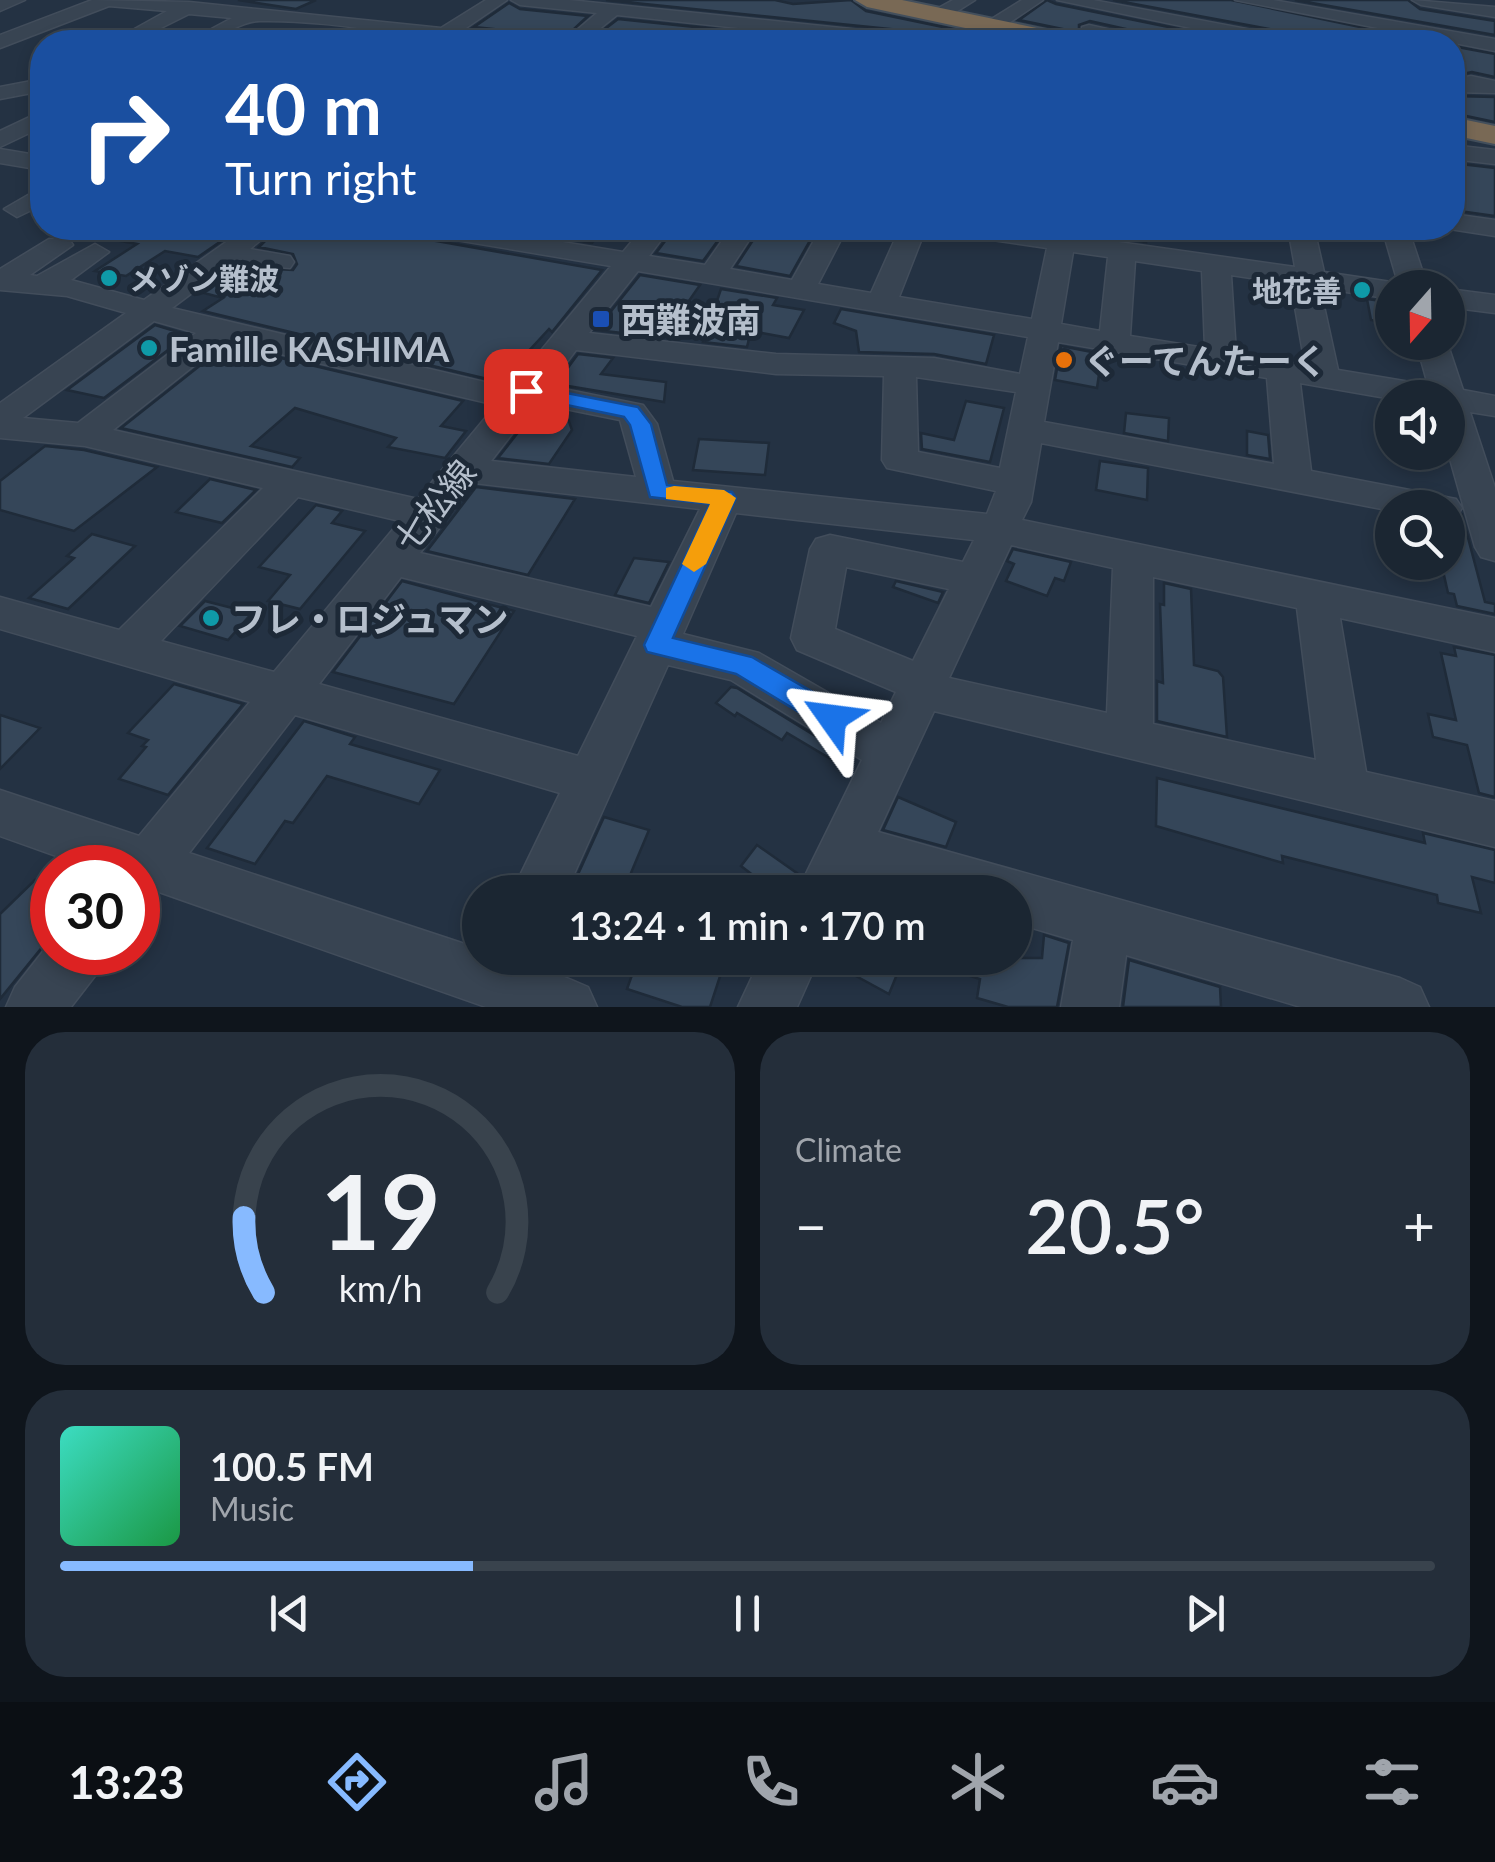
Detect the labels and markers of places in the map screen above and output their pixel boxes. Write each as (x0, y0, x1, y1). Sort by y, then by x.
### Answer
place label: メゾン難波 (129, 260, 279, 296)
marker: メゾン難波 (98, 267, 120, 289)
place label: 地花善 (1252, 272, 1342, 308)
marker: 地花善 (1351, 279, 1373, 301)
place label: 西難波南 (621, 298, 761, 340)
marker: 西難波南 (590, 308, 612, 330)
place label: Famille KASHIMA (169, 327, 450, 369)
marker: Famille KASHIMA (138, 337, 160, 359)
place label: ぐーてんたーく (1084, 339, 1327, 381)
pin (484, 349, 569, 434)
marker: ぐーてんたーく (1053, 349, 1075, 371)
place label: フレ・ロジュマン (231, 597, 509, 639)
marker: フレ・ロジュマン (200, 607, 222, 629)

